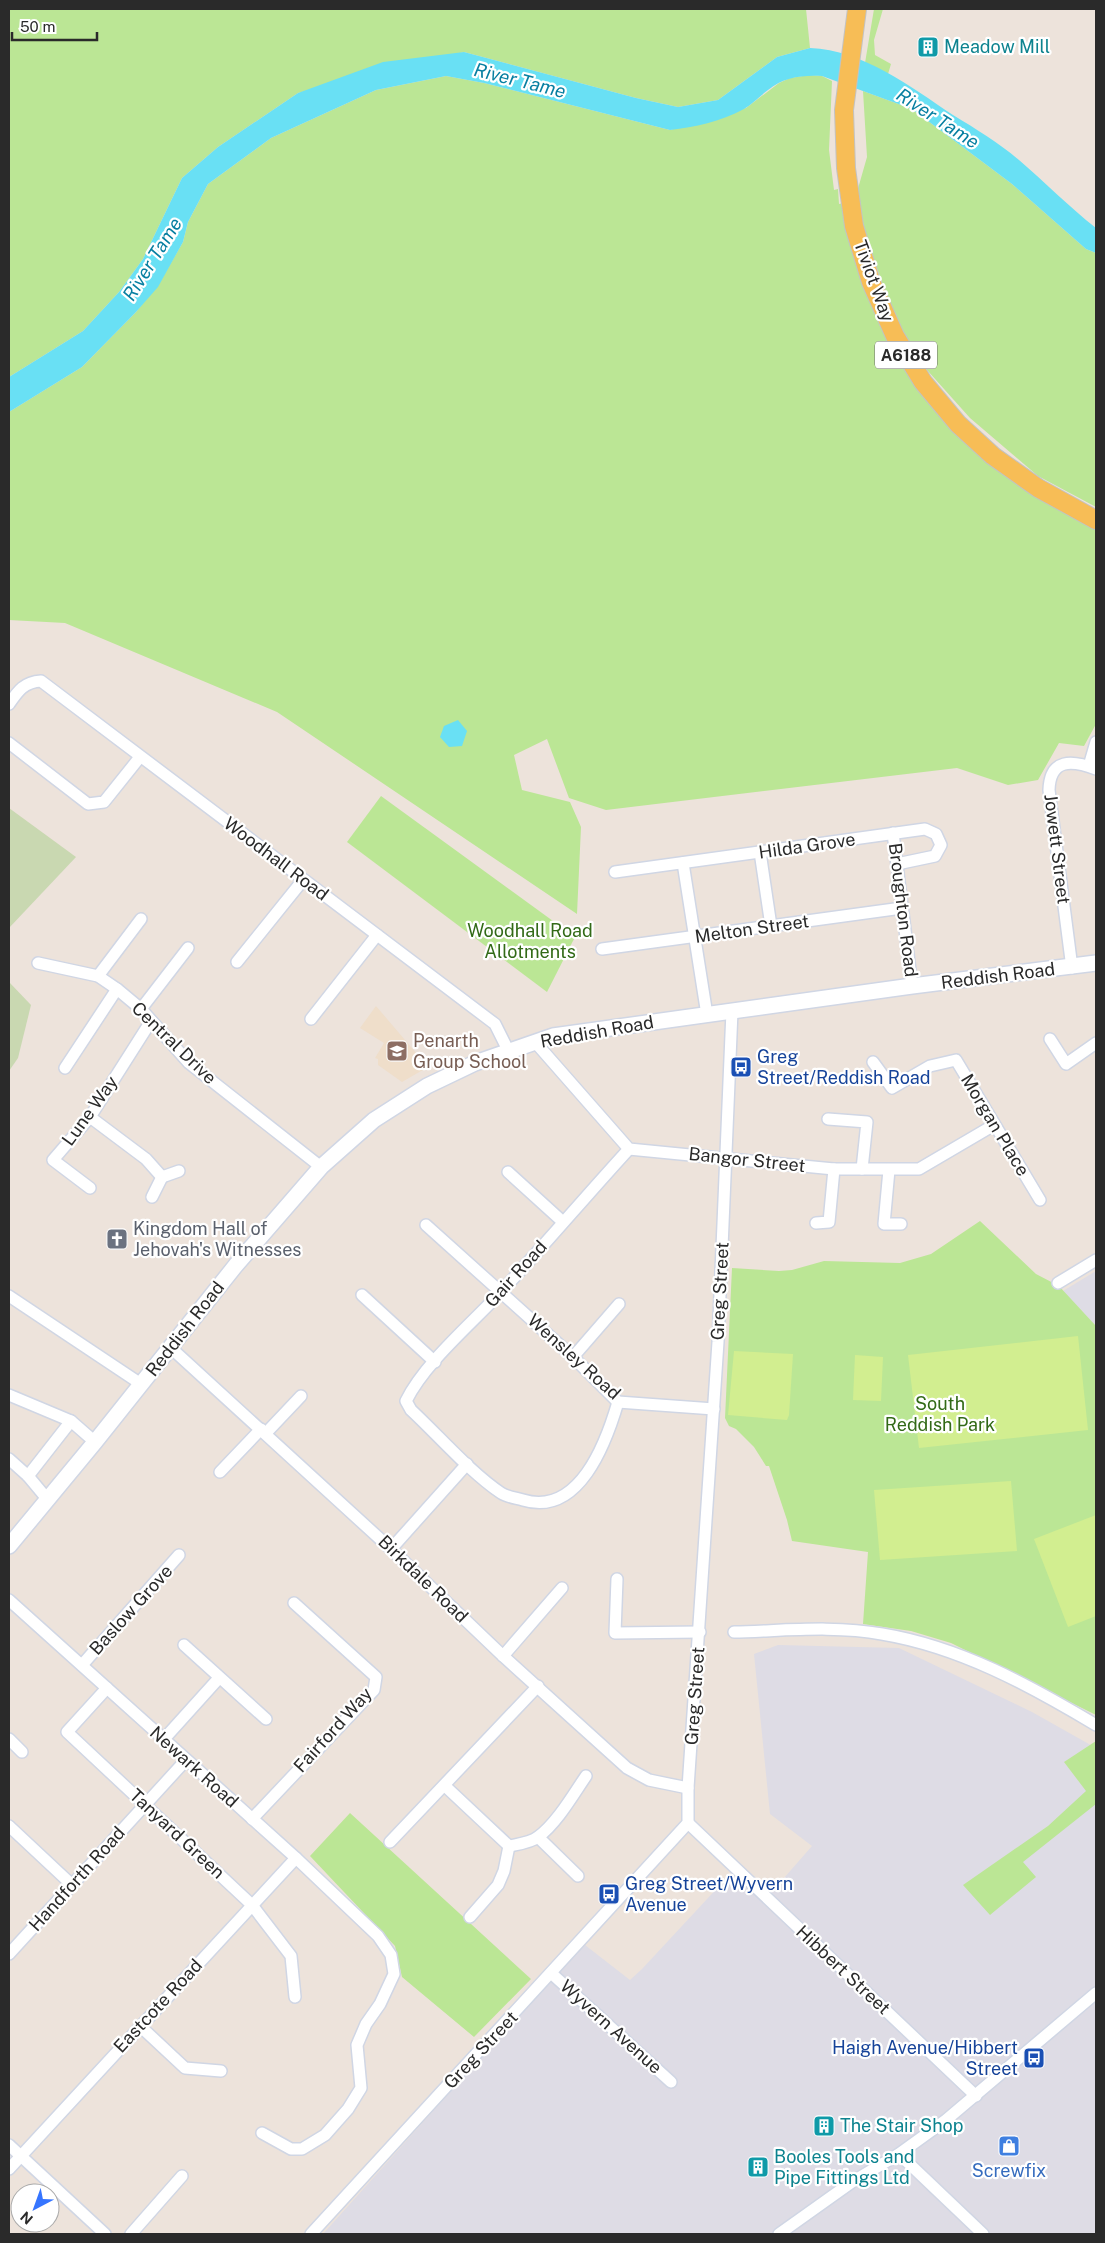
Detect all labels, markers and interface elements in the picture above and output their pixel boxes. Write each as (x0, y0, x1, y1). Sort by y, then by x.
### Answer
scale bar (12, 10, 98, 42)
text: 50 m (20, 18, 55, 35)
building icon: Meadow Mill (916, 35, 940, 59)
place label: Meadow Mill (944, 36, 1050, 57)
water label: River Tame (472, 58, 568, 102)
water label: River Tame (893, 83, 983, 153)
water label: River Tame (118, 213, 186, 305)
street label: Tiviot Way (850, 237, 899, 325)
road number: A6188 (875, 342, 937, 368)
street label: Jowett Street (1040, 793, 1075, 905)
street label: Woodhall Road (220, 812, 333, 905)
street label: Hilda Grove (757, 828, 857, 863)
street label: Broughton Road (885, 842, 922, 978)
street label: Melton Street (693, 910, 810, 947)
park label: Woodhall Road Allotments (467, 920, 593, 962)
street label: Reddish Road (940, 958, 1056, 993)
street label: Central Drive (128, 997, 221, 1088)
street label: Reddish Road (539, 1011, 655, 1052)
place label: Penarth Group School (413, 1030, 527, 1072)
school or university icon: Penarth Group School (385, 1039, 409, 1063)
place label: Greg Street/Reddish Road (757, 1046, 931, 1088)
bus stop icon: Greg Street/Reddish Road (729, 1055, 753, 1079)
street label: Morgan Place (957, 1070, 1034, 1179)
street label: Lune Way (57, 1071, 122, 1150)
street label: Bangor Street (688, 1143, 807, 1176)
place label: Kingdom Hall of Jehovah's Witnesses (133, 1218, 301, 1260)
church icon: Kingdom Hall of Jehovah's Witnesses (105, 1227, 129, 1251)
street label: Gair Road (480, 1236, 551, 1311)
street label: Greg Street (706, 1241, 733, 1341)
street label: Reddish Road (141, 1277, 228, 1380)
street label: Wensley Road (524, 1309, 625, 1404)
park label: South Reddish Park (885, 1393, 995, 1435)
street label: Birkdale Road (374, 1531, 472, 1627)
street label: Baslow Grove (85, 1560, 176, 1659)
street label: Greg Street (681, 1646, 708, 1746)
street label: Fairford Way (289, 1683, 376, 1776)
street label: Newark Road (146, 1722, 243, 1812)
street label: Tanyard Green (126, 1784, 229, 1883)
street label: Handforth Road (24, 1822, 129, 1935)
place label: Greg Street/Wyvern Avenue (625, 1873, 793, 1915)
bus stop icon: Greg Street/Wyvern Avenue (597, 1882, 621, 1906)
street label: Hibbert Street (792, 1921, 895, 2018)
street label: Eastcote Road (109, 1955, 206, 2057)
street label: Wyvern Avenue (556, 1975, 667, 2078)
street label: Greg Street (439, 2007, 522, 2093)
place label: Haigh Avenue/Hibbert Street (832, 2037, 1018, 2079)
bus stop icon: Haigh Avenue/Hibbert Street (1022, 2046, 1046, 2070)
building icon: The Stair Shop (812, 2114, 836, 2138)
place label: The Stair Shop (840, 2115, 963, 2136)
shop icon: Screwfix (997, 2134, 1021, 2158)
place label: Booles Tools and Pipe Fittings Ltd (774, 2146, 915, 2188)
building icon: Booles Tools and Pipe Fittings Ltd (746, 2155, 770, 2179)
place label: Screwfix (972, 2160, 1046, 2181)
north arrow (10, 2183, 60, 2233)
text: N (17, 2208, 36, 2227)

